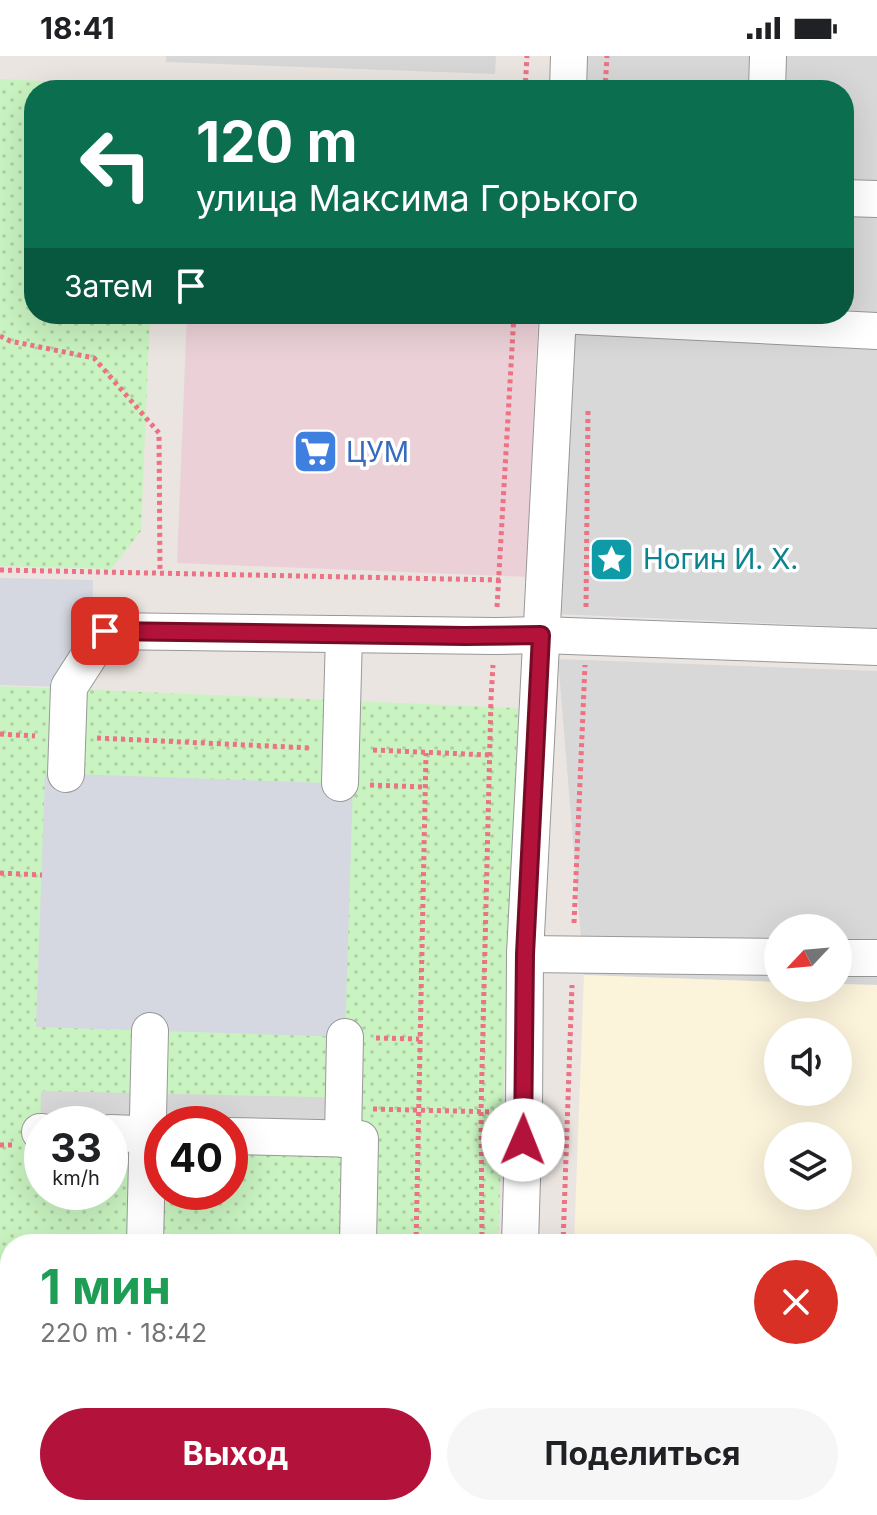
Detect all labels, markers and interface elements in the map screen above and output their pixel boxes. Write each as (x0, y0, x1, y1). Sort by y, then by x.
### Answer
text: 18:41 (40, 10, 115, 46)
text: 120 m (196, 108, 358, 176)
icon: left (64, 112, 168, 216)
text: улица Максима Горького (196, 176, 639, 220)
icon: arrive (169, 264, 213, 308)
text: Затем (64, 268, 153, 304)
supermarket icon: ЦУМ (291, 428, 339, 476)
place label: ЦУМ (346, 435, 409, 469)
place icon: Ногин И. Х. (588, 535, 636, 583)
place label: Ногин И. Х. (643, 542, 798, 576)
pin (71, 597, 139, 665)
icon: arrive (83, 609, 127, 653)
north arrow (764, 914, 852, 1002)
map controls (764, 914, 852, 1210)
button: sound (764, 1018, 852, 1106)
position arrow (481, 1098, 565, 1182)
speed limit sign: 40 (144, 1106, 248, 1210)
button: layers (764, 1122, 852, 1210)
text: 33 (50, 1123, 102, 1172)
text: km/h (52, 1166, 100, 1190)
text: 1 мин (40, 1257, 171, 1316)
button: close (754, 1260, 838, 1344)
text: 220 m · 18:42 (40, 1317, 207, 1348)
button: Выход (40, 1408, 431, 1500)
button: Поделиться (447, 1408, 838, 1500)

